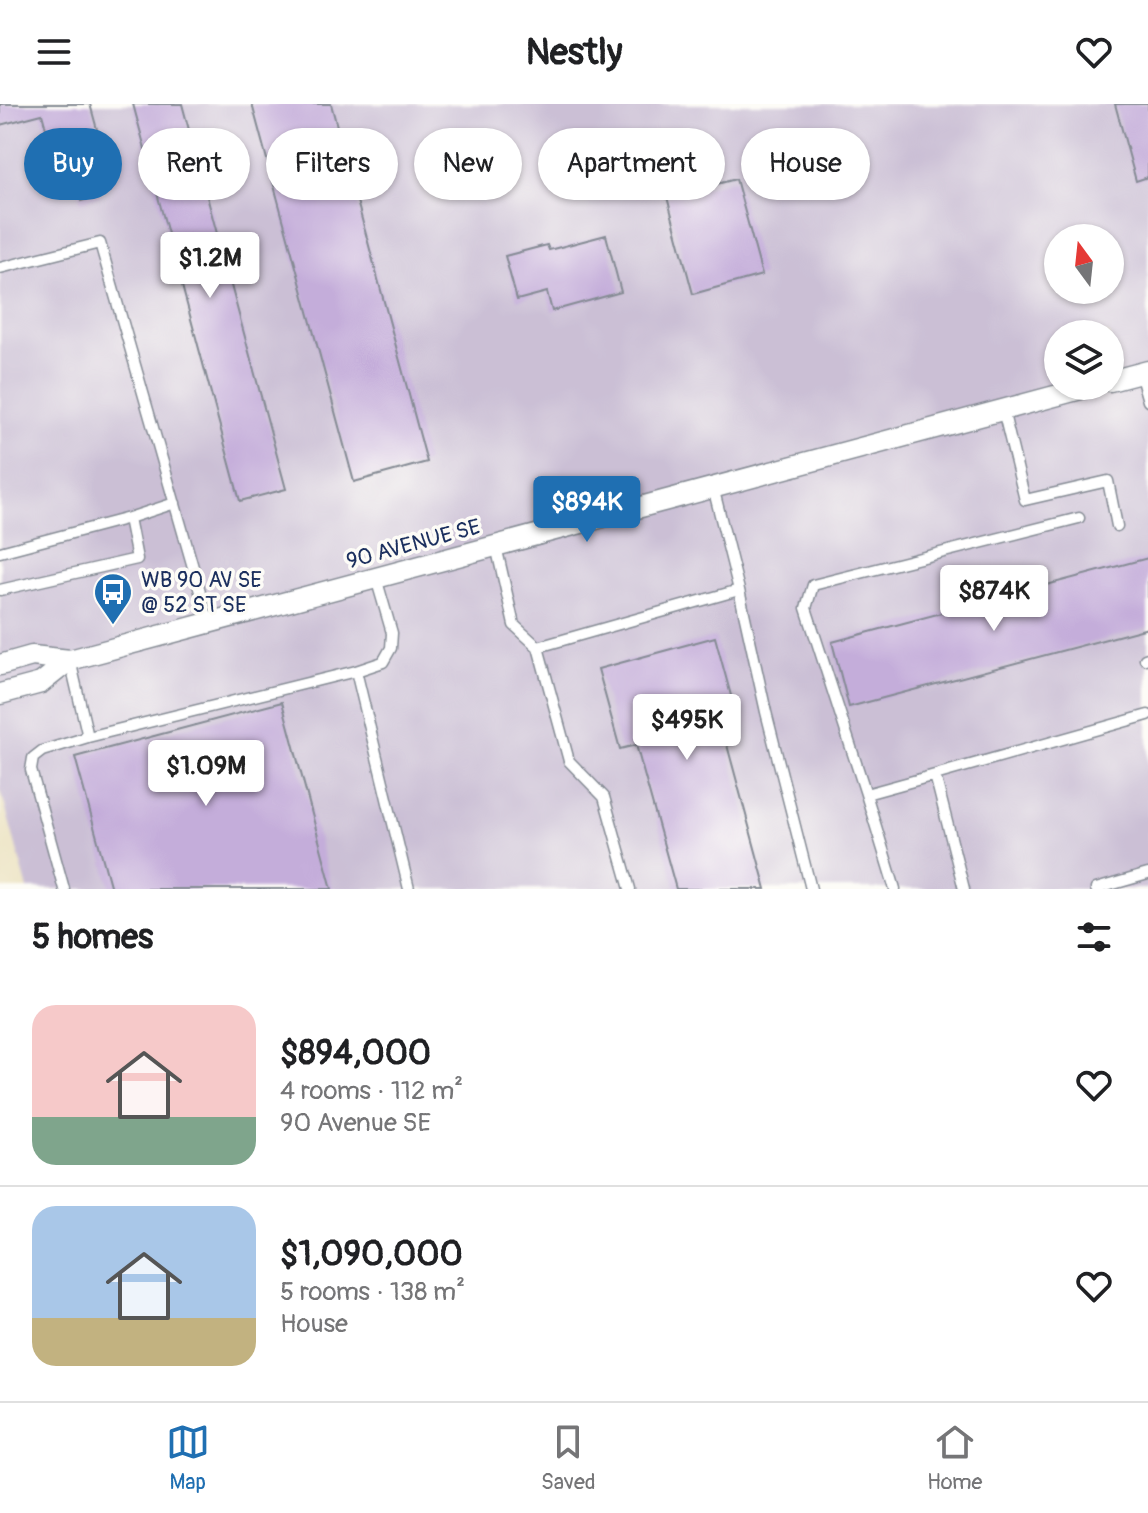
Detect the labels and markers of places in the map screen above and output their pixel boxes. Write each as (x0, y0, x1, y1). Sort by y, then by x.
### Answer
pin: $1.2M (154, 232, 266, 300)
pin: $894K (531, 476, 643, 544)
pin: $874K (938, 565, 1050, 633)
place label: WB 90 AV SE @ 52 ST SE (141, 566, 262, 619)
bus stop icon: WB 90 AV SE @ 52 ST SE (92, 571, 134, 626)
pin: $495K (631, 694, 743, 762)
pin: $1.09M (141, 740, 271, 808)

